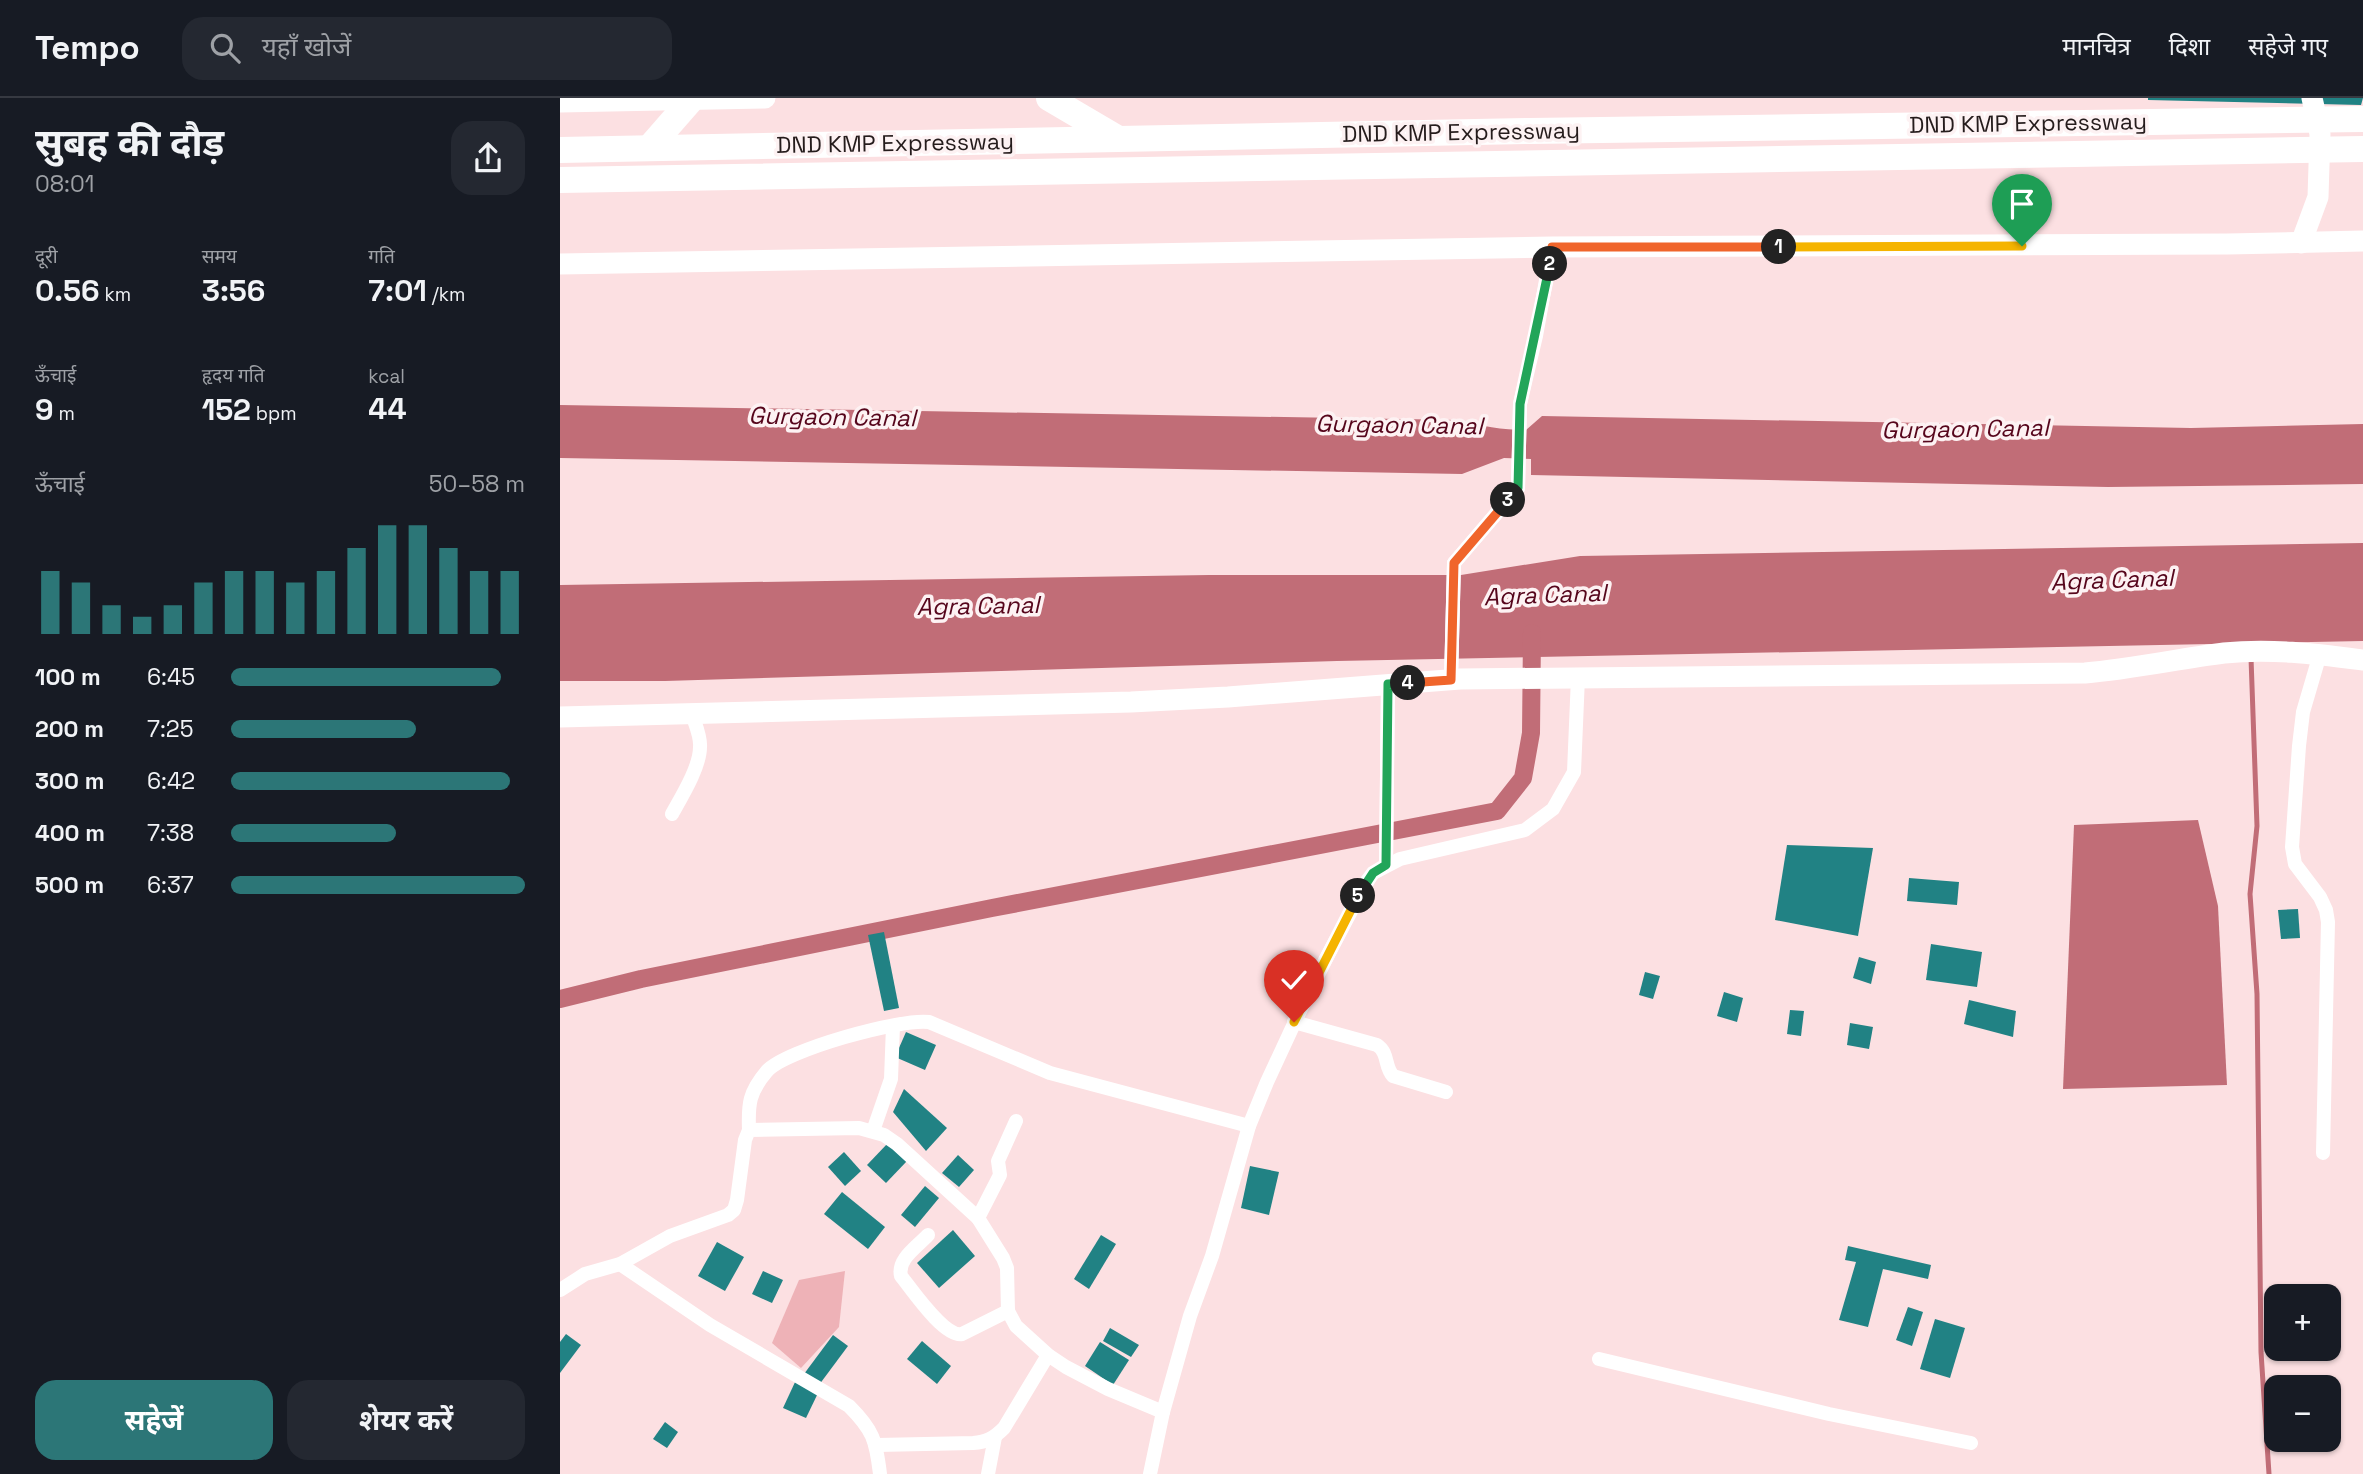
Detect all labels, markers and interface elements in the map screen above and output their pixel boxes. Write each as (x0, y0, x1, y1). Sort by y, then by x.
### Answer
search box (182, 17, 672, 80)
text: Tempo (35, 27, 140, 69)
icon: search (206, 29, 244, 67)
text: यहाँ खोजें (262, 30, 351, 64)
text: मानचित्र (2062, 31, 2131, 62)
text: दिशा (2169, 31, 2210, 62)
text: सहेजे गए (2248, 31, 2328, 62)
street label: DND KMP Expressway (1909, 106, 2147, 140)
street label: DND KMP Expressway (1342, 115, 1580, 149)
text: सुबह की दौड़ (35, 119, 224, 167)
button: share (451, 121, 525, 195)
street label: DND KMP Expressway (776, 126, 1014, 160)
text: 08:01 (35, 169, 94, 199)
pin (1992, 174, 2052, 246)
icon: arrive (2003, 185, 2041, 223)
pin: 1 (1762, 230, 1796, 264)
text: 1 (1774, 234, 1783, 259)
text: दूरी (35, 244, 58, 269)
text: समय (202, 244, 237, 269)
text: गति (368, 244, 395, 269)
pin: 2 (1532, 246, 1567, 282)
text: 2 (1544, 251, 1555, 276)
text: 0.56 (35, 271, 100, 310)
text: 3:56 (202, 271, 265, 310)
text: 7:01 (368, 271, 427, 310)
text: km (100, 282, 131, 307)
text: /km (427, 282, 465, 307)
text: ऊँचाई (35, 363, 76, 388)
text: हृदय गति (202, 363, 265, 388)
text: kcal (368, 364, 405, 389)
text: 44 (368, 389, 407, 428)
text: 9 (35, 390, 54, 429)
text: 152 (202, 390, 251, 429)
water label: Gurgaon Canal (748, 400, 919, 434)
text: m (54, 401, 75, 426)
text: bpm (251, 401, 297, 426)
water label: Gurgaon Canal (1315, 408, 1486, 442)
water label: Gurgaon Canal (1881, 411, 2052, 445)
text: ऊँचाई (35, 469, 85, 499)
text: 50–58 m (429, 469, 525, 499)
pin: 3 (1490, 482, 1525, 518)
text: 3 (1502, 487, 1513, 512)
water label: Agra Canal (2050, 562, 2177, 597)
water label: Agra Canal (1483, 577, 1610, 612)
water label: Agra Canal (916, 589, 1043, 622)
text: 100 m (35, 662, 101, 692)
text: 6:45 (147, 662, 195, 692)
pin: 4 (1390, 666, 1426, 700)
text: 4 (1401, 670, 1414, 695)
text: 200 m (35, 714, 104, 744)
text: 7:25 (147, 714, 193, 744)
text: 300 m (35, 766, 104, 796)
text: 6:42 (147, 766, 195, 796)
text: 400 m (35, 818, 105, 848)
text: 7:38 (147, 818, 194, 848)
text: 500 m (35, 870, 104, 900)
text: 6:37 (147, 870, 194, 900)
pin: 5 (1340, 878, 1376, 914)
text: 5 (1352, 883, 1363, 908)
pin (1264, 950, 1324, 1022)
icon: check (1275, 961, 1313, 999)
map controls (2264, 1284, 2341, 1452)
button: + (2264, 1284, 2341, 1361)
button: − (2264, 1375, 2341, 1452)
button: सहेजें (35, 1380, 273, 1460)
button: शेयर करें (287, 1380, 525, 1460)

